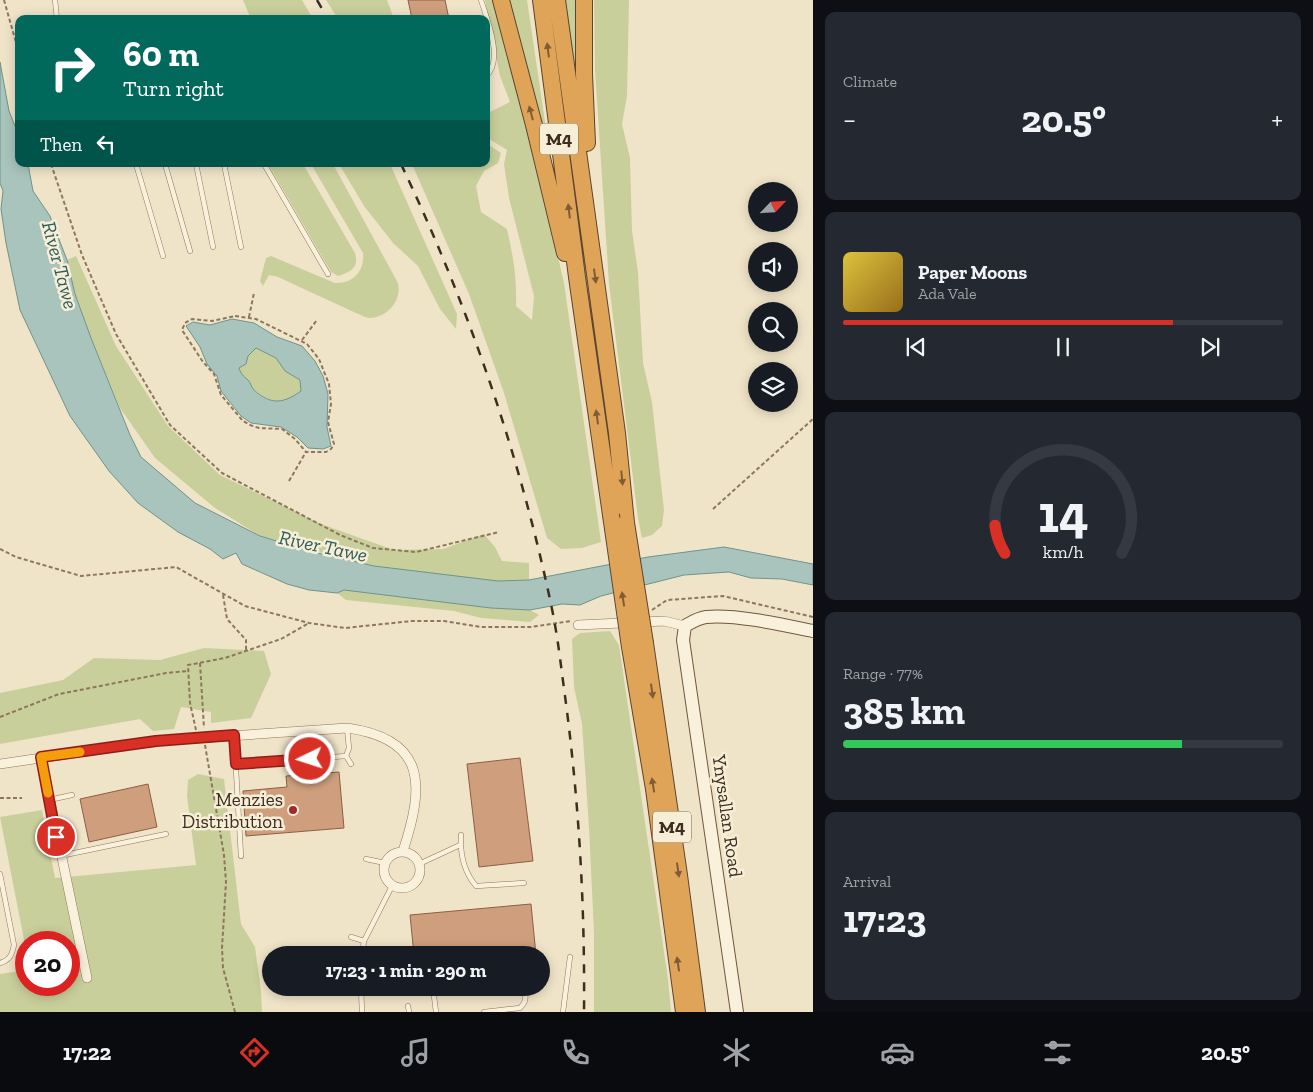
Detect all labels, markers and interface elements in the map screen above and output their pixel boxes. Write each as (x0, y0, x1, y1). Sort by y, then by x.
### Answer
text: 60 m (123, 33, 199, 75)
icon: right (40, 35, 105, 100)
one-way arrow (544, 42, 552, 58)
text: Climate (843, 72, 897, 91)
text: Turn right (123, 75, 224, 102)
text: 20.5° (1021, 96, 1106, 142)
text: − (843, 103, 856, 136)
text: + (1271, 103, 1283, 136)
one-way arrow (527, 105, 535, 120)
road number: M4 (540, 124, 578, 154)
icon: left (92, 130, 120, 158)
text: Then (40, 133, 82, 156)
north arrow (748, 182, 798, 232)
map controls (748, 182, 798, 412)
one-way arrow (564, 203, 572, 219)
water label: River Tawe (37, 219, 83, 311)
button: sound (748, 242, 798, 292)
text: Paper Moons (918, 261, 1027, 284)
one-way arrow (592, 268, 600, 284)
text: Ada Vale (918, 284, 977, 303)
button: search (748, 302, 798, 352)
icon: previous (902, 333, 930, 361)
icon: pause (1049, 333, 1077, 361)
icon: next (1196, 333, 1224, 361)
button: layers (748, 362, 798, 412)
one-way arrow (593, 409, 601, 425)
one-way arrow (618, 470, 626, 486)
text: 14 (1038, 483, 1088, 545)
water label: River Tawe (277, 525, 369, 567)
text: km/h (1043, 541, 1083, 563)
one-way arrow (619, 591, 627, 607)
text: Range · 77% (843, 664, 923, 683)
one-way arrow (648, 684, 656, 700)
text: 385 km (843, 688, 965, 734)
position arrow (283, 732, 335, 784)
street label: Ynysallan Road (707, 752, 748, 879)
one-way arrow (649, 777, 657, 793)
place label: Menzies Distribution (182, 788, 283, 833)
marker: Menzies Distribution (287, 804, 299, 816)
road number: M4 (653, 812, 691, 842)
pin (35, 816, 77, 858)
icon: arrive (42, 823, 70, 851)
one-way arrow (675, 862, 683, 878)
text: Arrival (843, 872, 891, 891)
text: 17:23 (843, 896, 927, 942)
speed limit sign: 20 (15, 931, 80, 996)
one-way arrow (674, 955, 682, 971)
text: 17:23 · 1 min · 290 m (325, 959, 487, 982)
icon: directions (237, 1035, 272, 1070)
icon: music (398, 1035, 433, 1070)
icon: phone (558, 1035, 593, 1070)
icon: climate (719, 1035, 754, 1070)
icon: car (880, 1035, 915, 1070)
icon: filters (1040, 1035, 1075, 1070)
text: 17:22 (63, 1039, 111, 1066)
text: 20.5° (1201, 1039, 1250, 1066)

